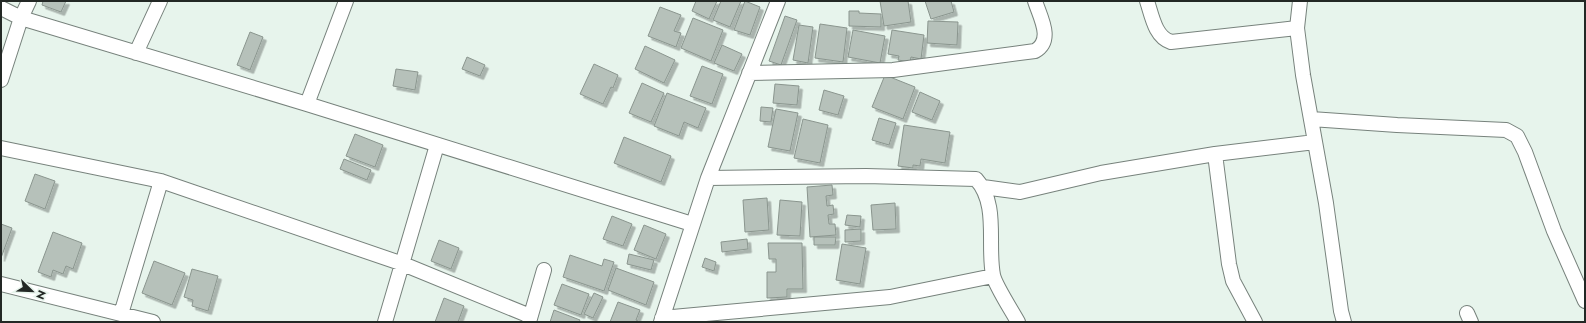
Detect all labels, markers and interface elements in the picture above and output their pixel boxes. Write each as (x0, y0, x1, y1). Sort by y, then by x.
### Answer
north arrow (12, 271, 52, 311)
text: N (32, 288, 50, 302)

